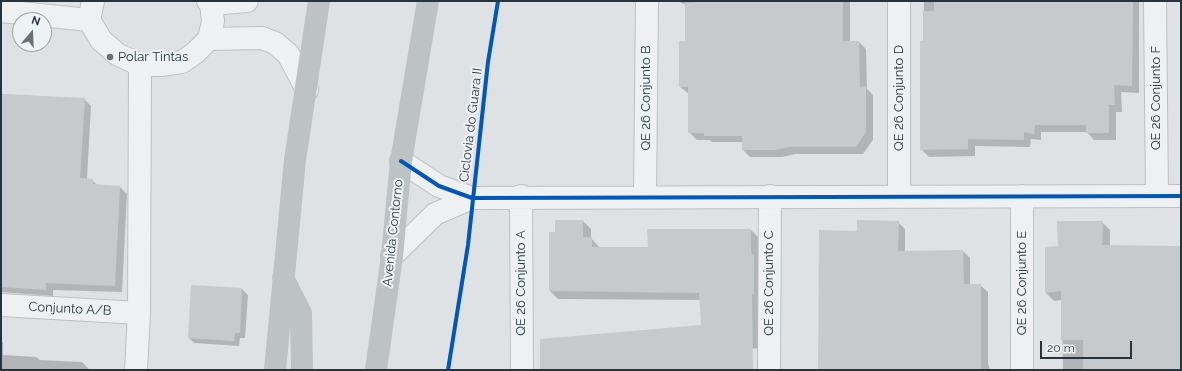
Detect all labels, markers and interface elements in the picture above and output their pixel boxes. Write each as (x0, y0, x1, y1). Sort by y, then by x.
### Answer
north arrow (12, 12, 52, 52)
text: N (30, 14, 42, 29)
street label: QE 26 Conjunto B (638, 45, 654, 151)
street label: QE 26 Conjunto D (891, 45, 907, 151)
street label: QE 26 Conjunto F (1148, 46, 1164, 150)
place label: Polar Tintas (118, 49, 188, 65)
marker: Polar Tintas (105, 52, 115, 62)
street label: Ciclovia do Guara II (456, 67, 486, 183)
street label: Avenida Contorno (380, 179, 406, 287)
street label: QE 26 Conjunto A (513, 230, 529, 336)
street label: QE 26 Conjunto C (761, 230, 777, 336)
street label: QE 26 Conjunto E (1014, 231, 1030, 335)
street label: Conjunto A/B (28, 299, 112, 319)
scale bar (1042, 333, 1134, 359)
text: 20 m (1047, 341, 1075, 355)

